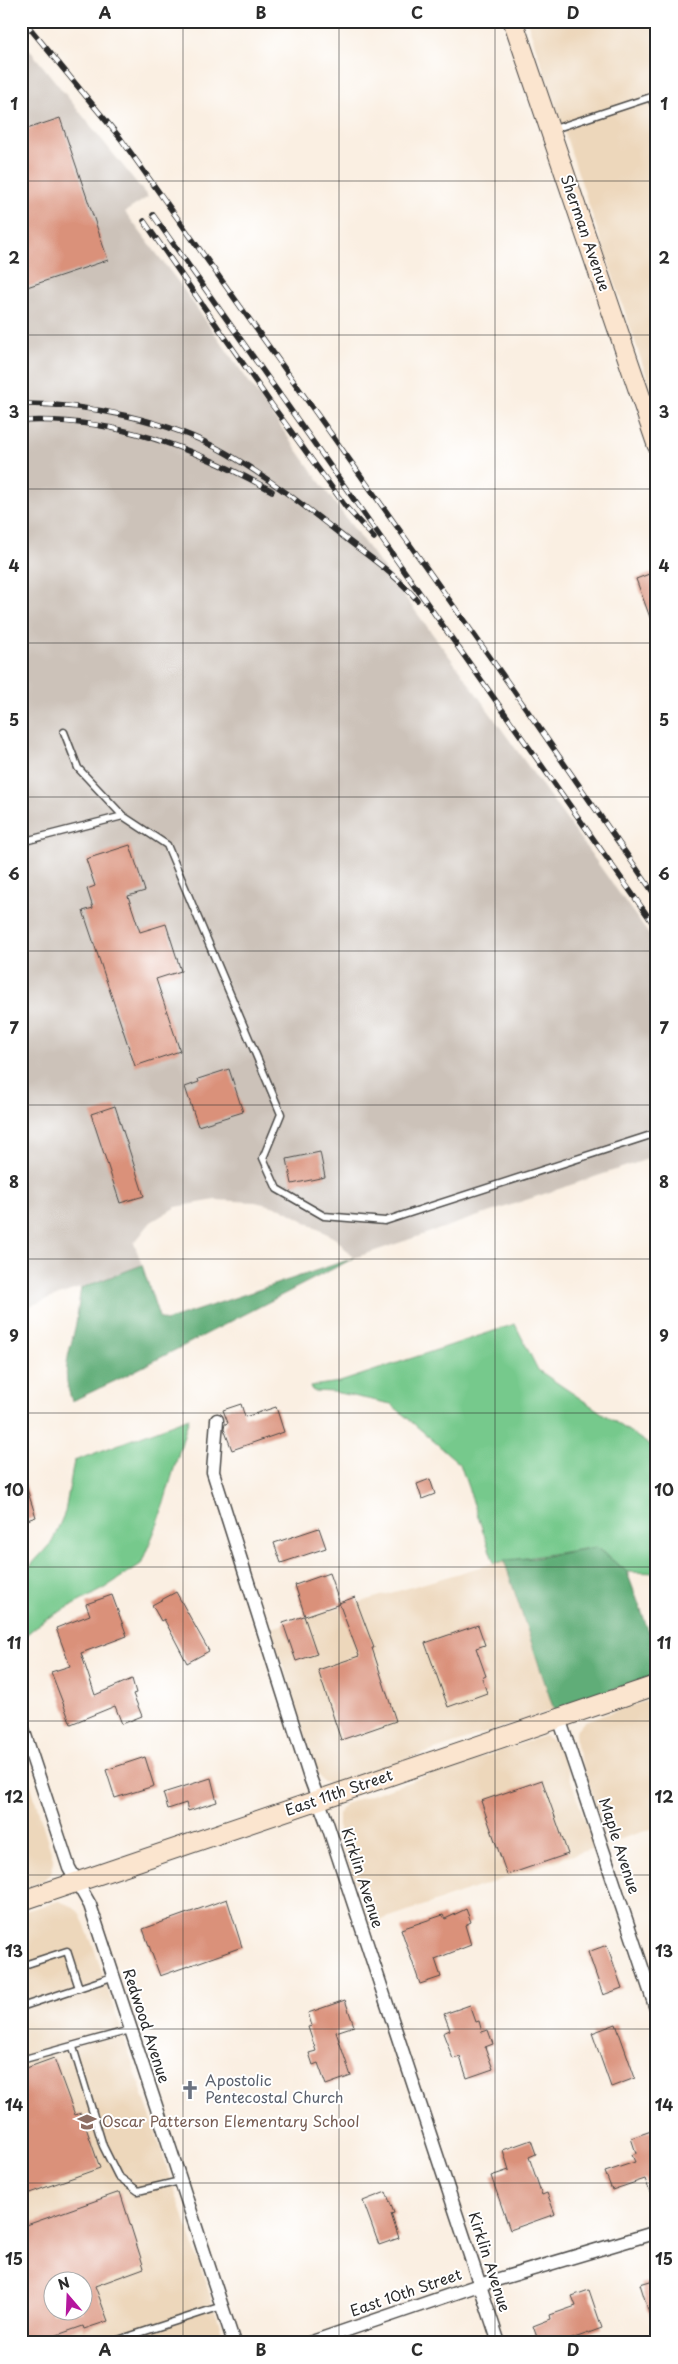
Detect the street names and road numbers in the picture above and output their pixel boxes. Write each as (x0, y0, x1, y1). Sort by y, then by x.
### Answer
street label: Sherman Avenue (556, 171, 617, 294)
street label: East 11th Street (282, 1762, 395, 1821)
street label: Maple Avenue (594, 1795, 647, 1897)
street label: Kirklin Avenue (336, 1824, 390, 1931)
street label: Redwood Avenue (118, 1965, 177, 2086)
street label: Kirklin Avenue (463, 2208, 517, 2315)
street label: East 10th Street (347, 2262, 464, 2321)

